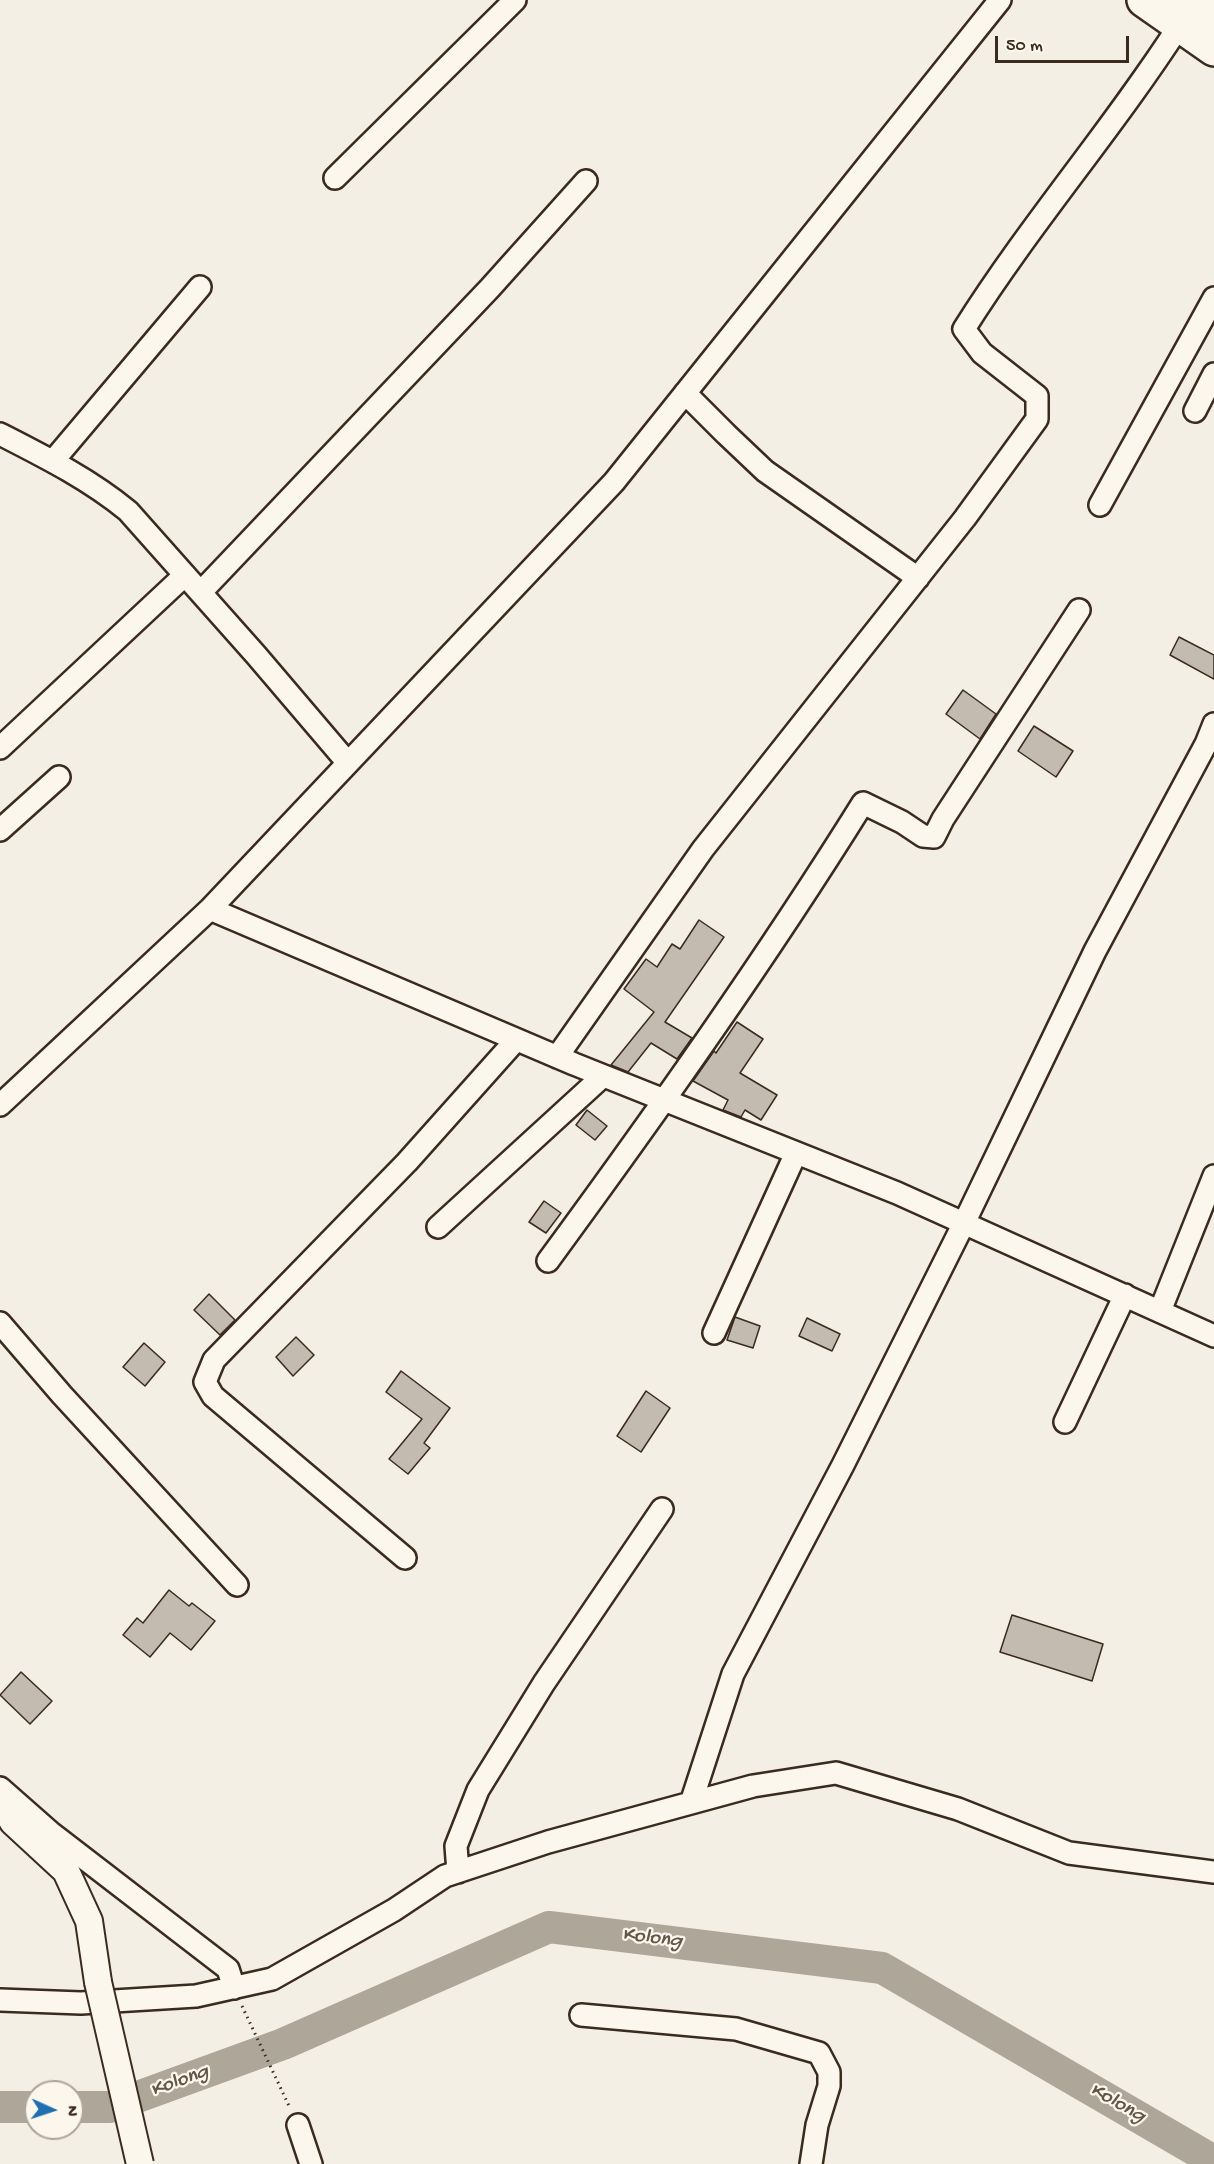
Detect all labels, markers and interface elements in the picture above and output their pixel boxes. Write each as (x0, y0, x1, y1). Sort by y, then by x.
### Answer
scale bar (998, 24, 1132, 62)
text: 50 m (1006, 36, 1043, 57)
water label: Kolong (621, 1923, 683, 1955)
water label: Kolong (148, 2060, 212, 2104)
water label: Kolong (1085, 2078, 1149, 2130)
north arrow (24, 2080, 84, 2140)
text: N (61, 2105, 80, 2117)

